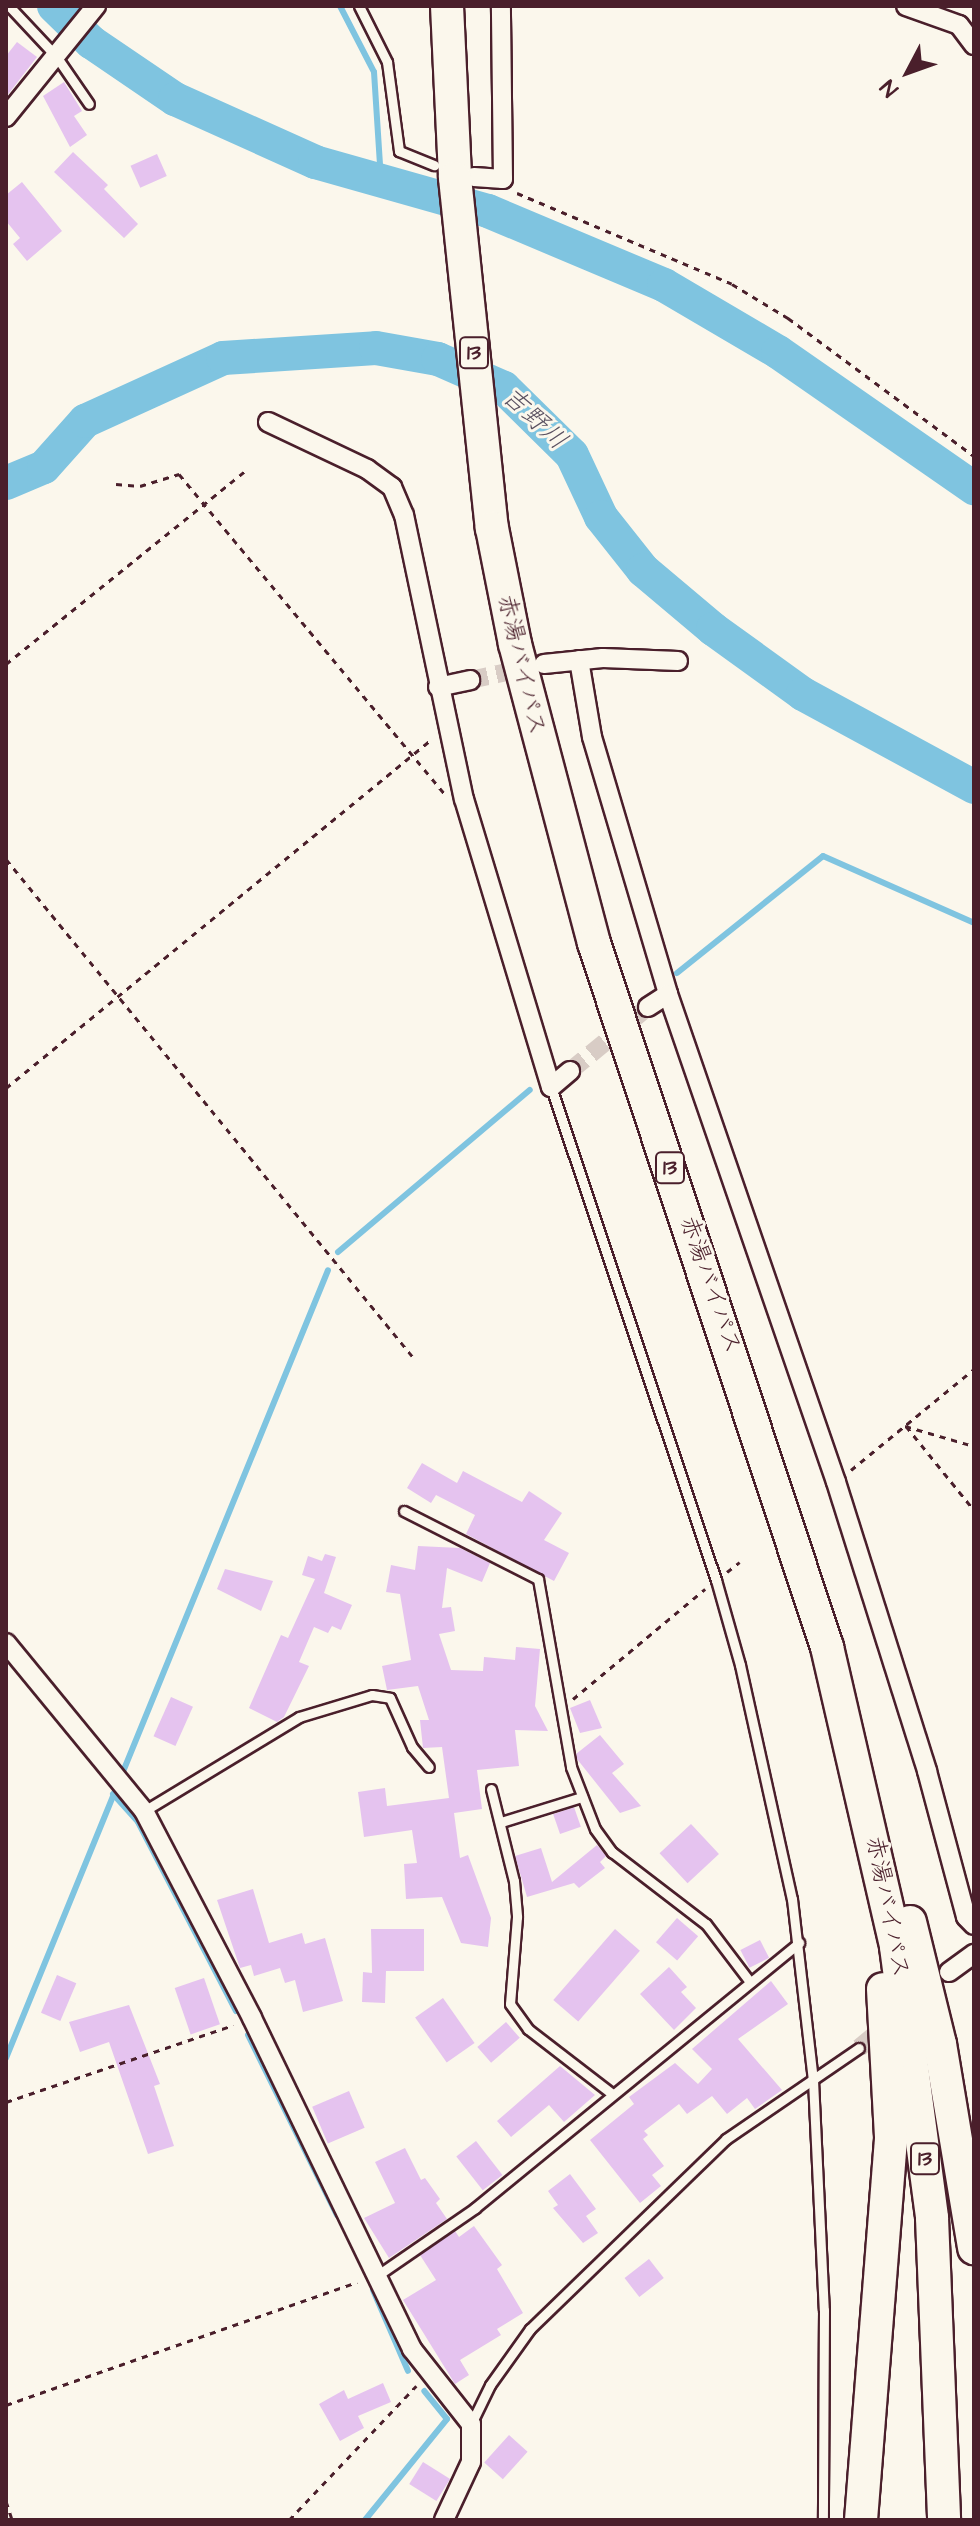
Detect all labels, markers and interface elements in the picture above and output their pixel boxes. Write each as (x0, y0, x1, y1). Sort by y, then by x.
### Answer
north arrow (868, 32, 948, 112)
text: N (873, 73, 906, 103)
road number: 13 (458, 335, 490, 371)
water label: 吉野川 (495, 381, 573, 457)
street label: 赤湯バイパス (491, 592, 551, 738)
road number: 13 (654, 1150, 686, 1186)
street label: 赤湯バイパス (673, 1212, 747, 1358)
street label: 赤湯バイパス (859, 1834, 915, 1980)
road number: 13 (909, 2141, 941, 2177)

